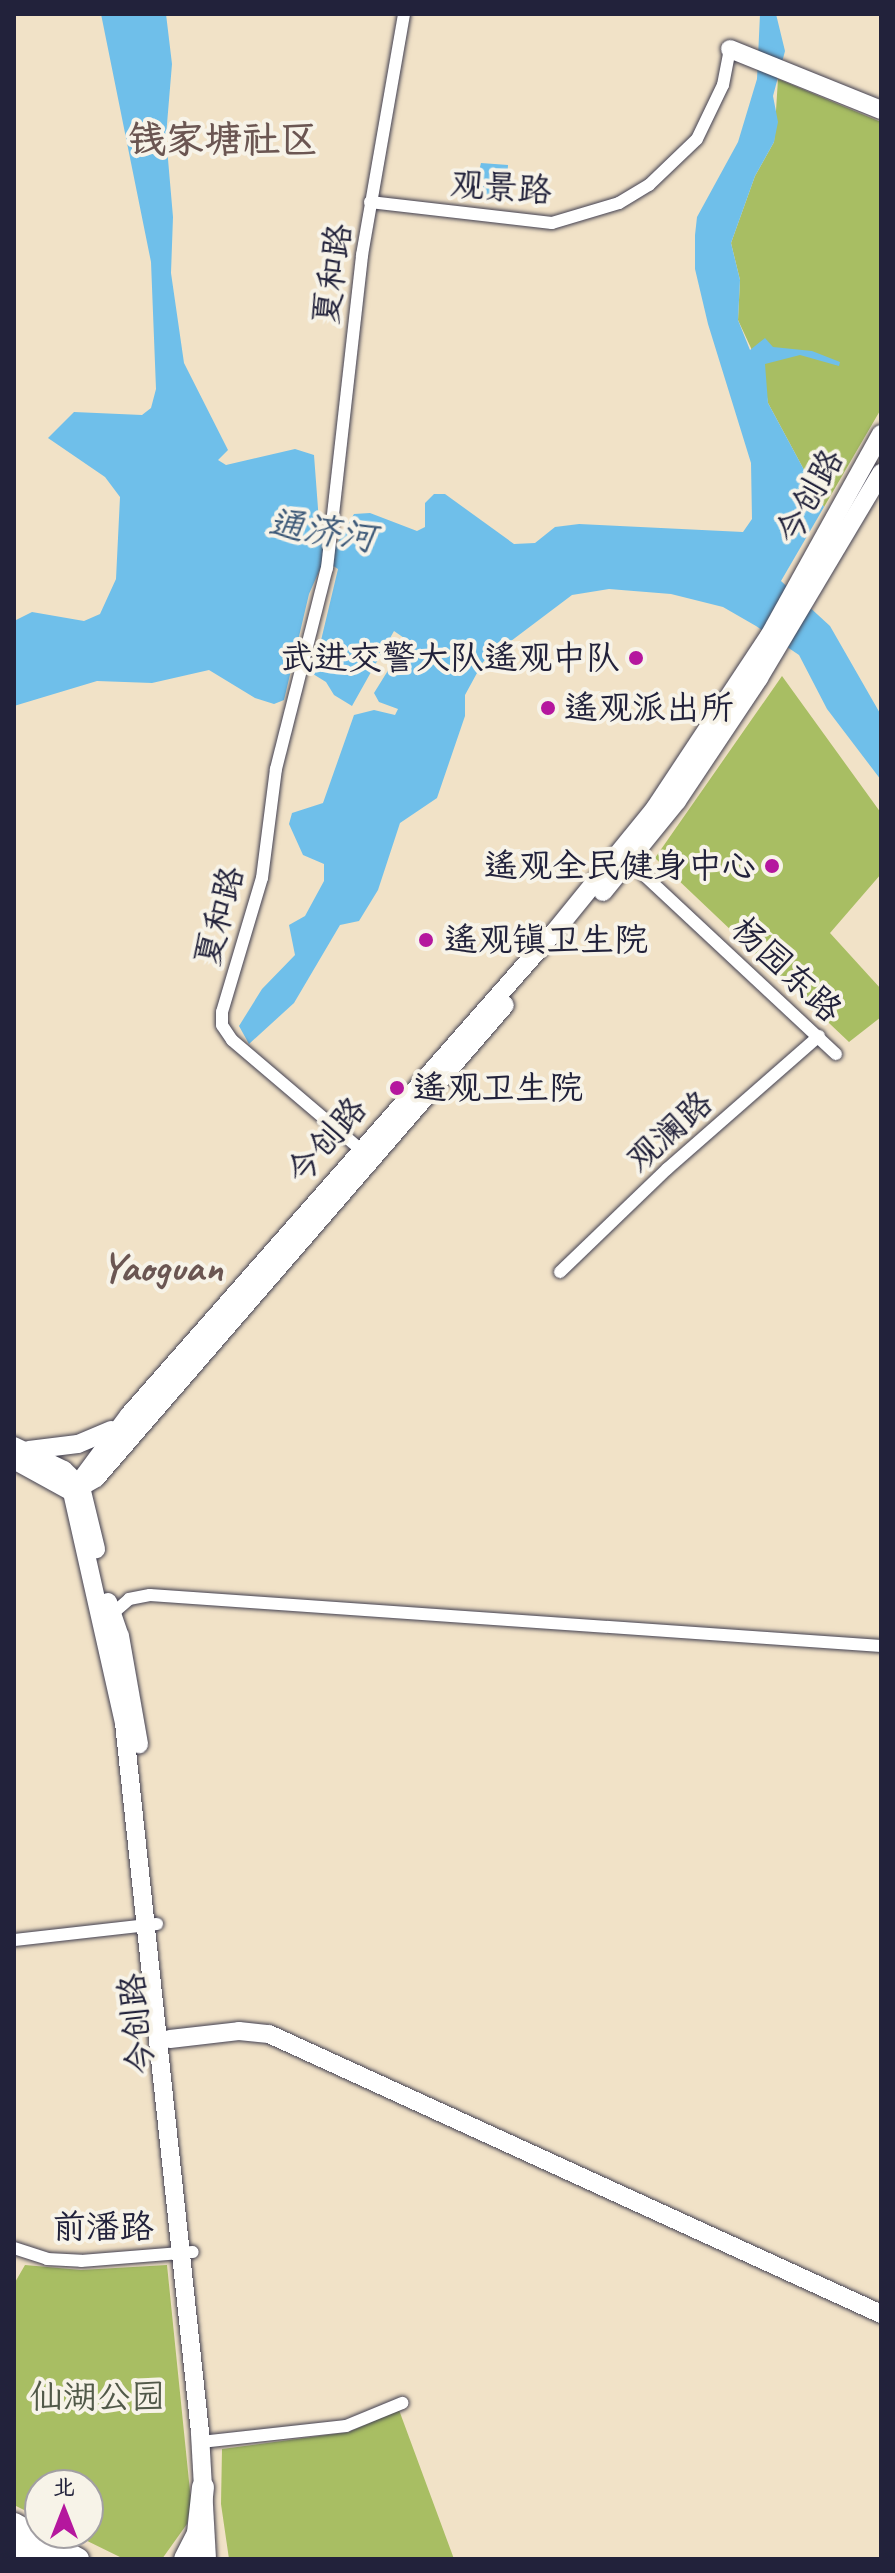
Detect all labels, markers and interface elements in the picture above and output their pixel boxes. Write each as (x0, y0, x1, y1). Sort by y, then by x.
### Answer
district label: 钱家塘社区 (128, 117, 318, 163)
street label: 观景路 (449, 163, 553, 211)
street label: 夏和路 (305, 221, 359, 327)
street label: 今创路 (766, 442, 852, 550)
water label: 通济河 (265, 501, 379, 561)
place label: 武进交警大队遥观中队 (280, 638, 620, 678)
marker: 武进交警大队遥观中队 (627, 649, 645, 667)
place label: 遥观派出所 (564, 688, 734, 728)
marker: 遥观派出所 (539, 699, 557, 717)
place label: 遥观全民健身中心 (484, 846, 756, 886)
marker: 遥观全民健身中心 (763, 857, 781, 875)
street label: 夏和路 (186, 861, 252, 971)
street label: 杨园东路 (723, 908, 851, 1030)
place label: 遥观镇卫生院 (444, 920, 648, 960)
marker: 遥观镇卫生院 (415, 929, 437, 951)
place label: 遥观卫生院 (413, 1068, 583, 1108)
marker: 遥观卫生院 (388, 1079, 406, 1097)
street label: 观澜路 (617, 1082, 721, 1180)
street label: 今创路 (277, 1088, 375, 1192)
district label: Yaoguan (101, 1243, 223, 1293)
street label: 今创路 (110, 1971, 162, 2077)
street label: 前潘路 (52, 2207, 154, 2247)
park label: 仙湖公园 (29, 2377, 165, 2417)
north arrow (24, 2469, 104, 2549)
text: 北 (53, 2473, 75, 2501)

